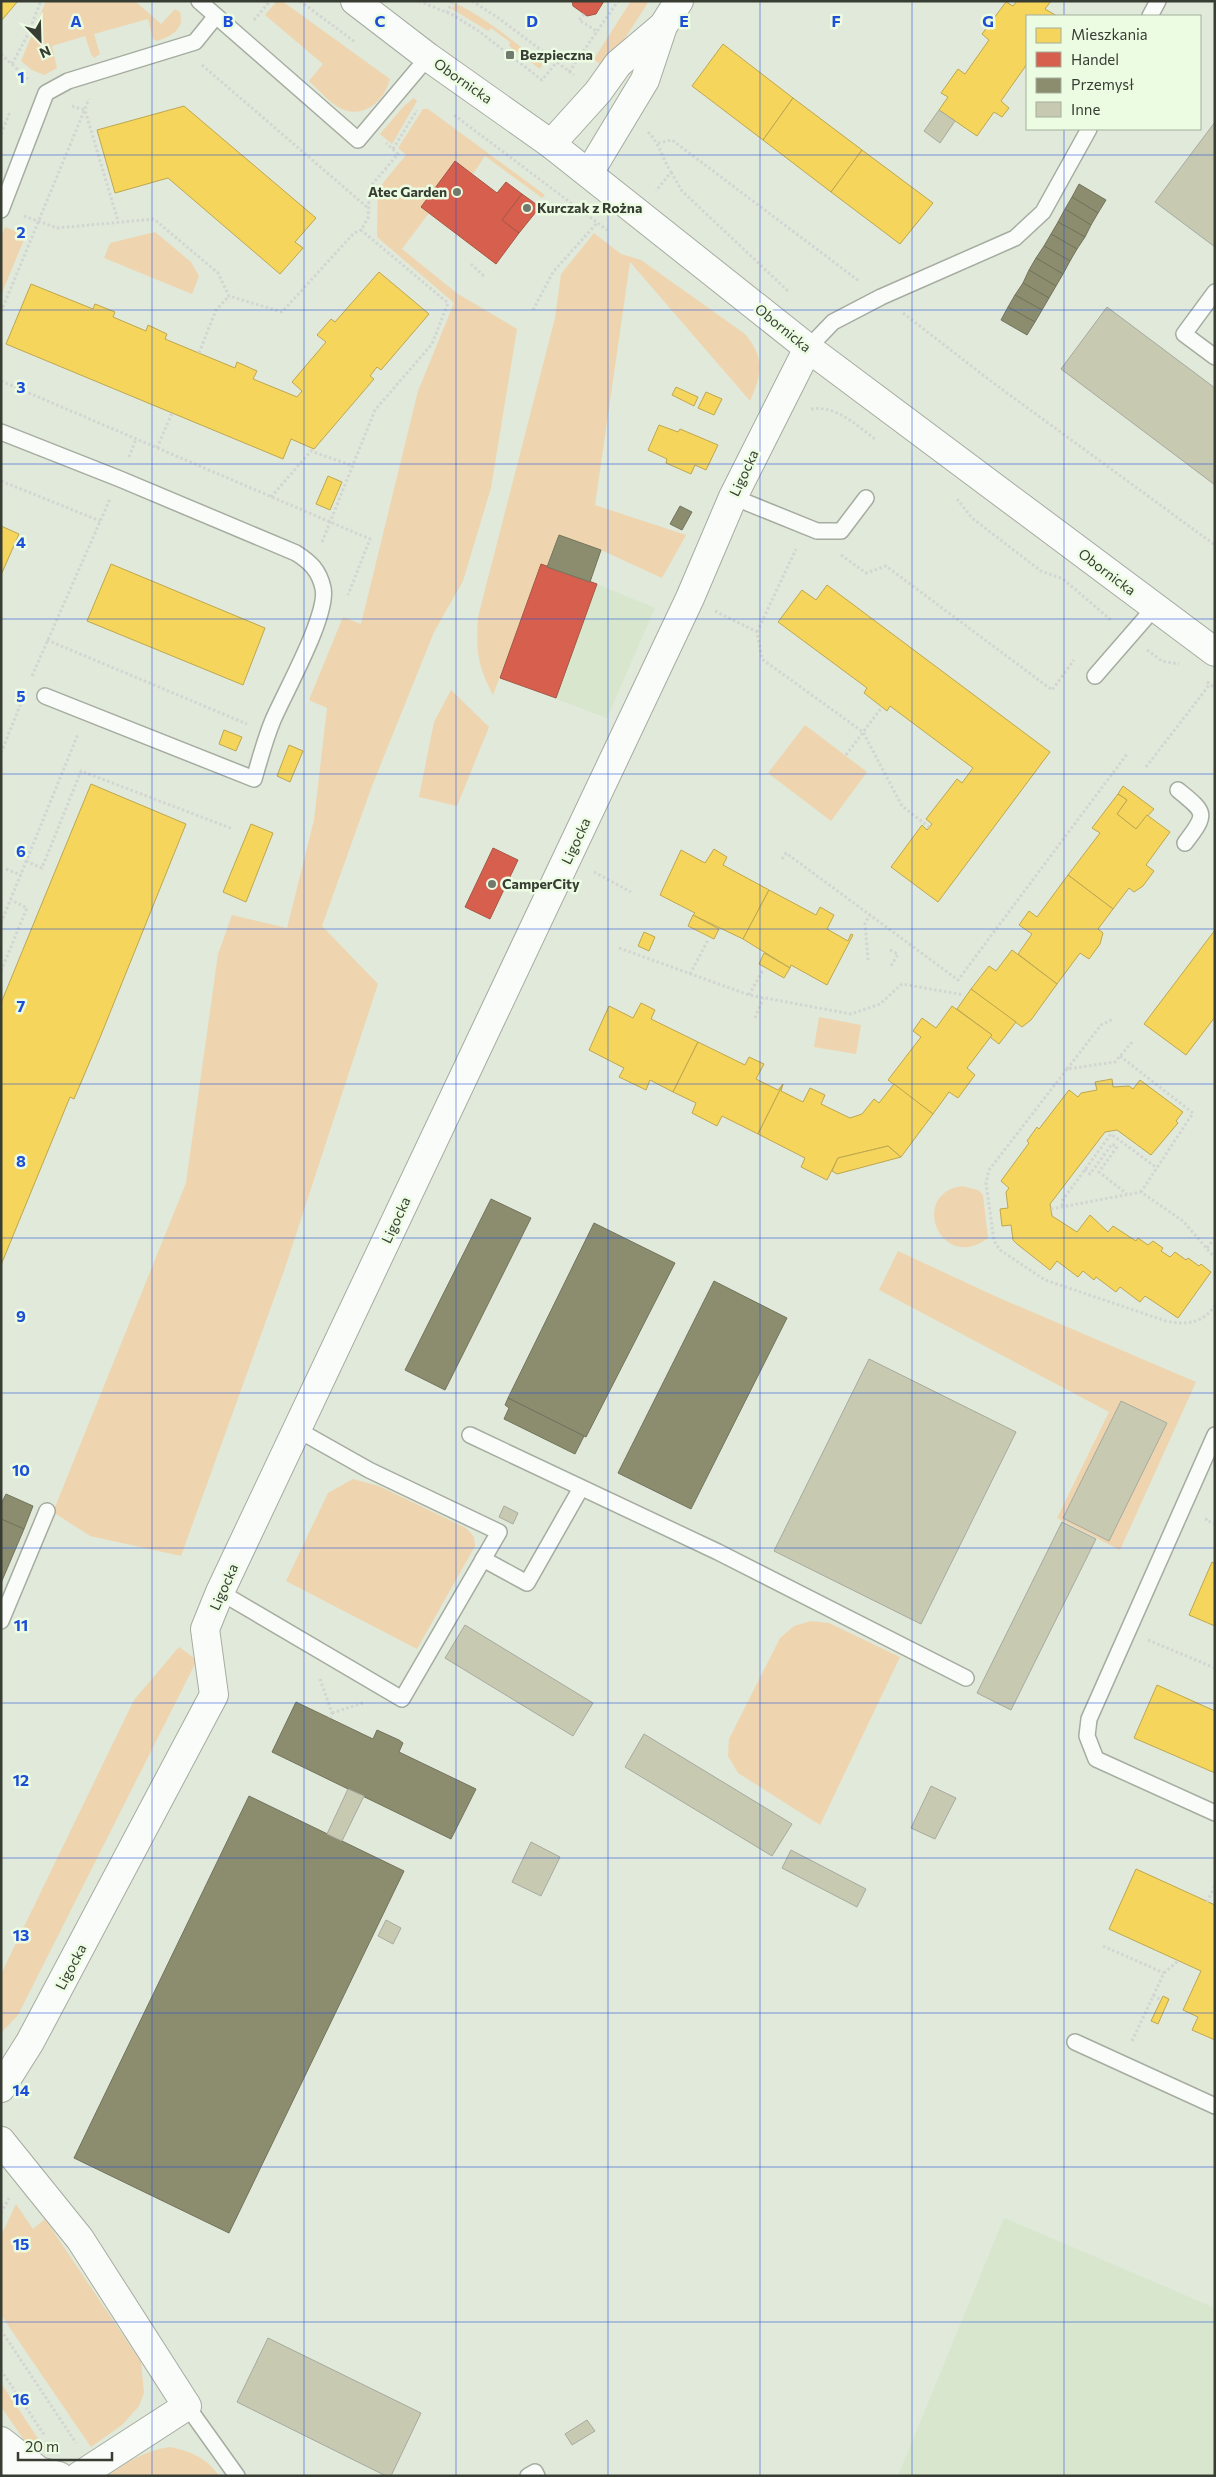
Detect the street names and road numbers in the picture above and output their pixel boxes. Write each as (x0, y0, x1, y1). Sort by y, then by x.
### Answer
street label: Obornicka (431, 54, 496, 107)
street label: Obornicka (752, 300, 815, 355)
street label: Ligocka (725, 447, 762, 499)
street label: Obornicka (1075, 545, 1139, 599)
street label: Ligocka (557, 815, 594, 867)
street label: Ligocka (377, 1194, 414, 1246)
street label: Ligocka (206, 1561, 241, 1613)
street label: Ligocka (51, 1941, 90, 1993)

